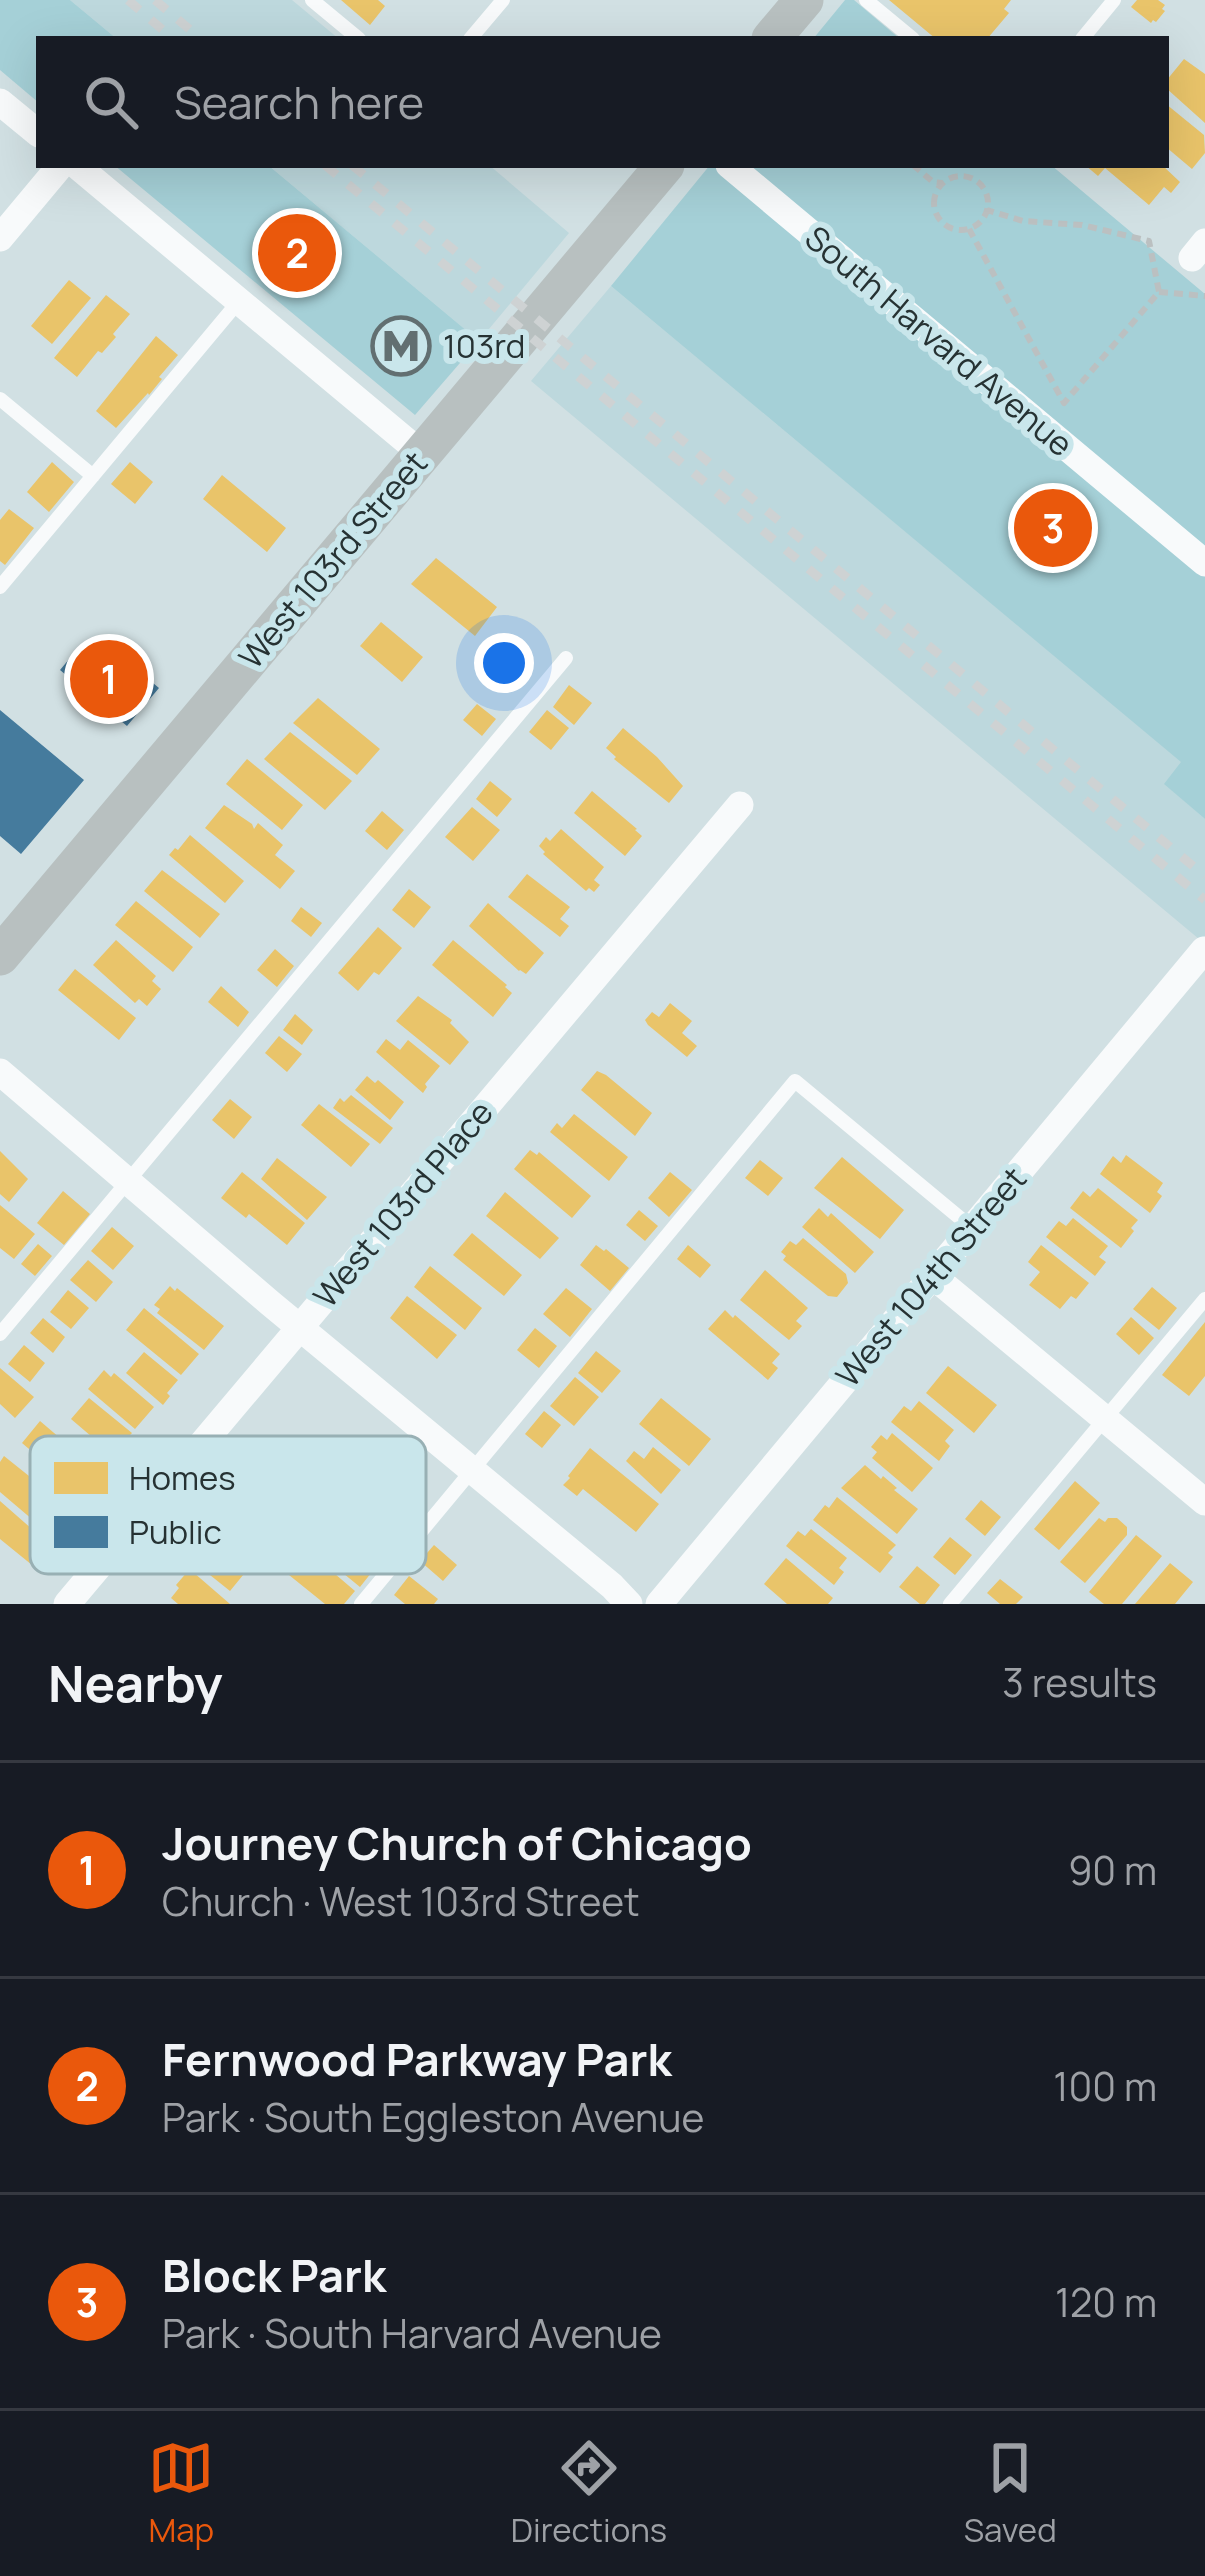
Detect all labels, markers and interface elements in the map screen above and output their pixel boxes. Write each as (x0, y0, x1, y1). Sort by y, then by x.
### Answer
search box (36, 36, 1169, 168)
icon: search (78, 69, 144, 135)
text: Search here (174, 71, 424, 133)
pin: 2 (258, 208, 336, 298)
street label: South Harvard Avenue (796, 215, 1083, 466)
metro station icon: 103rd (370, 315, 432, 377)
place label: 103rd (443, 323, 525, 368)
street label: West 103rd Street (228, 441, 437, 678)
pin: 3 (1014, 483, 1092, 573)
your location (474, 633, 534, 693)
pin: 1 (70, 634, 148, 724)
street label: West 103rd Place (303, 1091, 503, 1317)
street label: West 104th Street (825, 1157, 1036, 1396)
legend (30, 1436, 426, 1574)
text: Homes (129, 1455, 236, 1500)
text: Public (129, 1509, 222, 1554)
text: Nearby (48, 1648, 223, 1717)
text: 3 results (1002, 1655, 1157, 1709)
text: Journey Church of Chicago (162, 1812, 752, 1874)
text: 1 (78, 1843, 96, 1897)
text: 90 m (1068, 1843, 1157, 1897)
text: Church · West 103rd Street (162, 1874, 640, 1928)
text: Fernwood Parkway Park (162, 2028, 672, 2090)
text: 2 (75, 2059, 99, 2113)
text: 100 m (1053, 2059, 1157, 2113)
text: Park · South Eggleston Avenue (162, 2090, 704, 2144)
text: Block Park (162, 2244, 386, 2306)
text: 3 (76, 2275, 98, 2329)
text: 120 m (1055, 2275, 1157, 2329)
text: Park · South Harvard Avenue (162, 2306, 662, 2360)
tab: Map (148, 2435, 214, 2552)
tab: Directions (511, 2435, 667, 2552)
tab: Saved (964, 2435, 1057, 2552)

